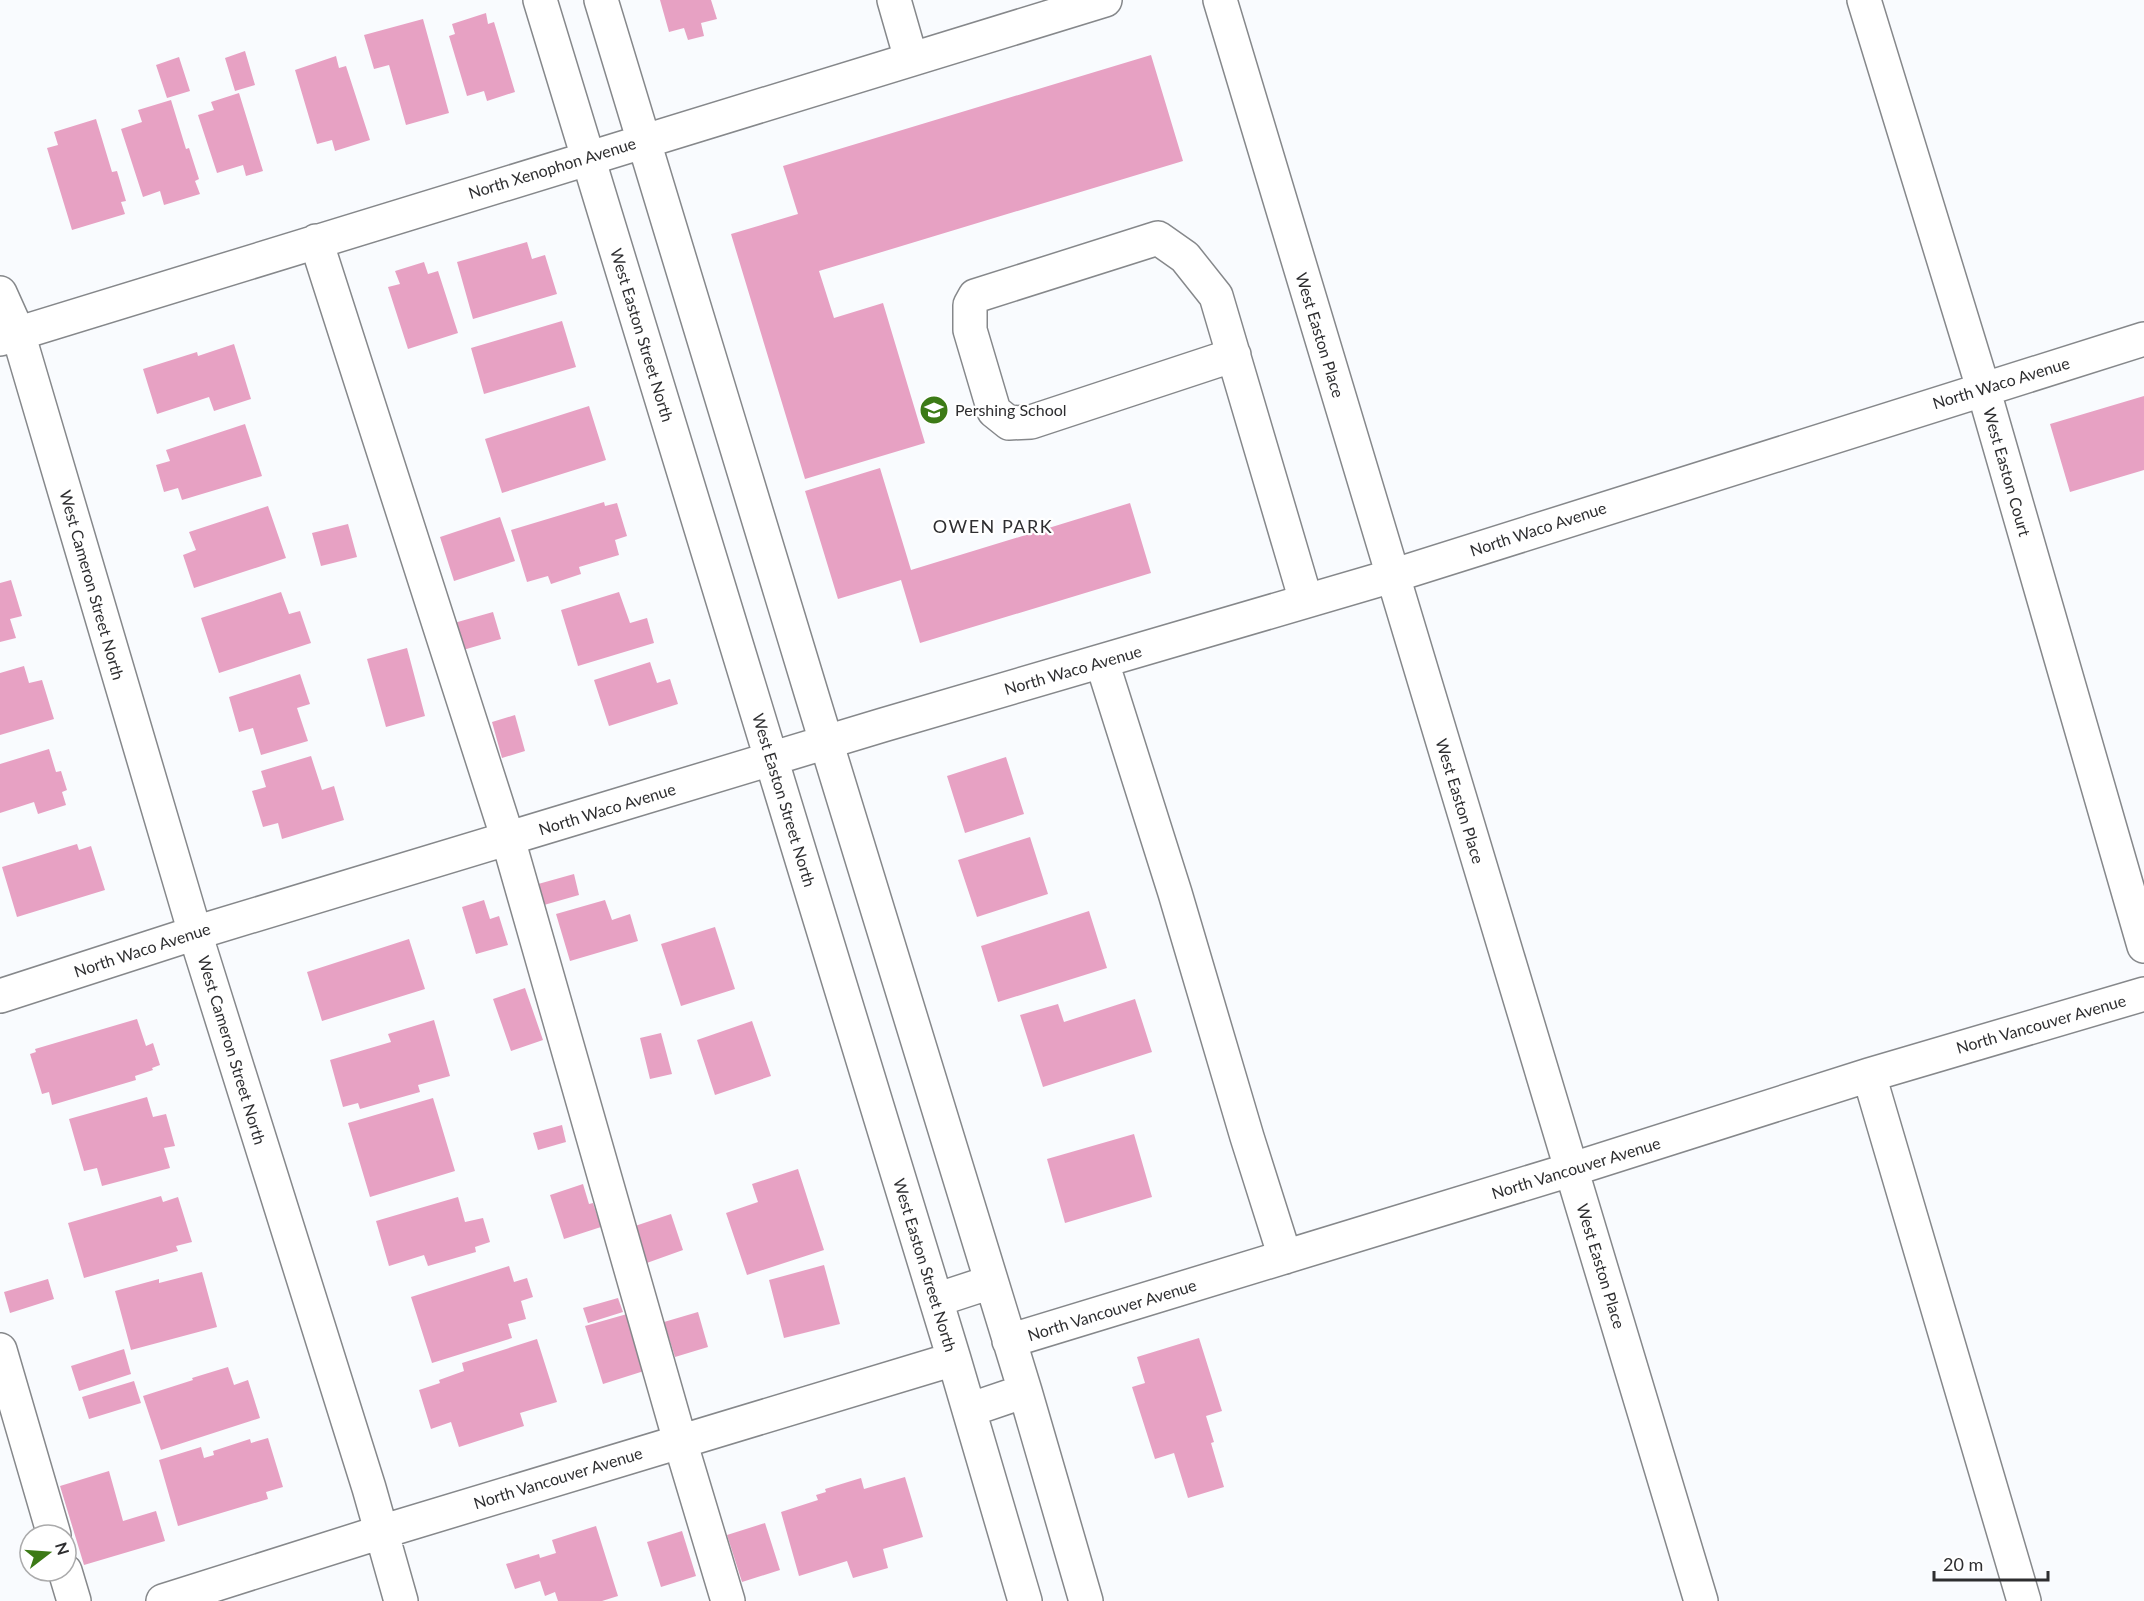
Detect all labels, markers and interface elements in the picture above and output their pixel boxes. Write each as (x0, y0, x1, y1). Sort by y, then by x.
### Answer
street label: North Xenophon Avenue (466, 133, 638, 202)
street label: West Easton Street North (607, 246, 678, 424)
street label: West Easton Place (1292, 270, 1349, 400)
street label: North Waco Avenue (1930, 353, 2072, 412)
school or university icon: Pershing School (918, 394, 950, 426)
place label: Pershing School (955, 400, 1067, 419)
street label: West Easton Court (1980, 405, 2035, 539)
street label: West Cameron Street North (56, 488, 129, 682)
street label: North Waco Avenue (1467, 498, 1608, 560)
district label: OWEN PARK (933, 515, 1053, 537)
street label: North Waco Avenue (1002, 641, 1144, 698)
street label: West Easton Street North (749, 711, 820, 889)
street label: West Easton Place (1432, 736, 1489, 866)
street label: North Waco Avenue (536, 779, 678, 838)
street label: North Waco Avenue (71, 919, 212, 981)
street label: West Cameron Street North (195, 953, 270, 1147)
street label: North Vancouver Avenue (1954, 990, 2128, 1057)
street label: North Vancouver Avenue (1489, 1133, 1663, 1202)
street label: West Easton Street North (890, 1176, 961, 1354)
street label: West Easton Place (1573, 1201, 1630, 1331)
street label: North Vancouver Avenue (1025, 1275, 1199, 1344)
street label: North Vancouver Avenue (471, 1443, 645, 1512)
north arrow (18, 1523, 78, 1583)
text: N (52, 1540, 74, 1557)
scale bar (1934, 1544, 2048, 1582)
text: 20 m (1943, 1553, 1983, 1575)

